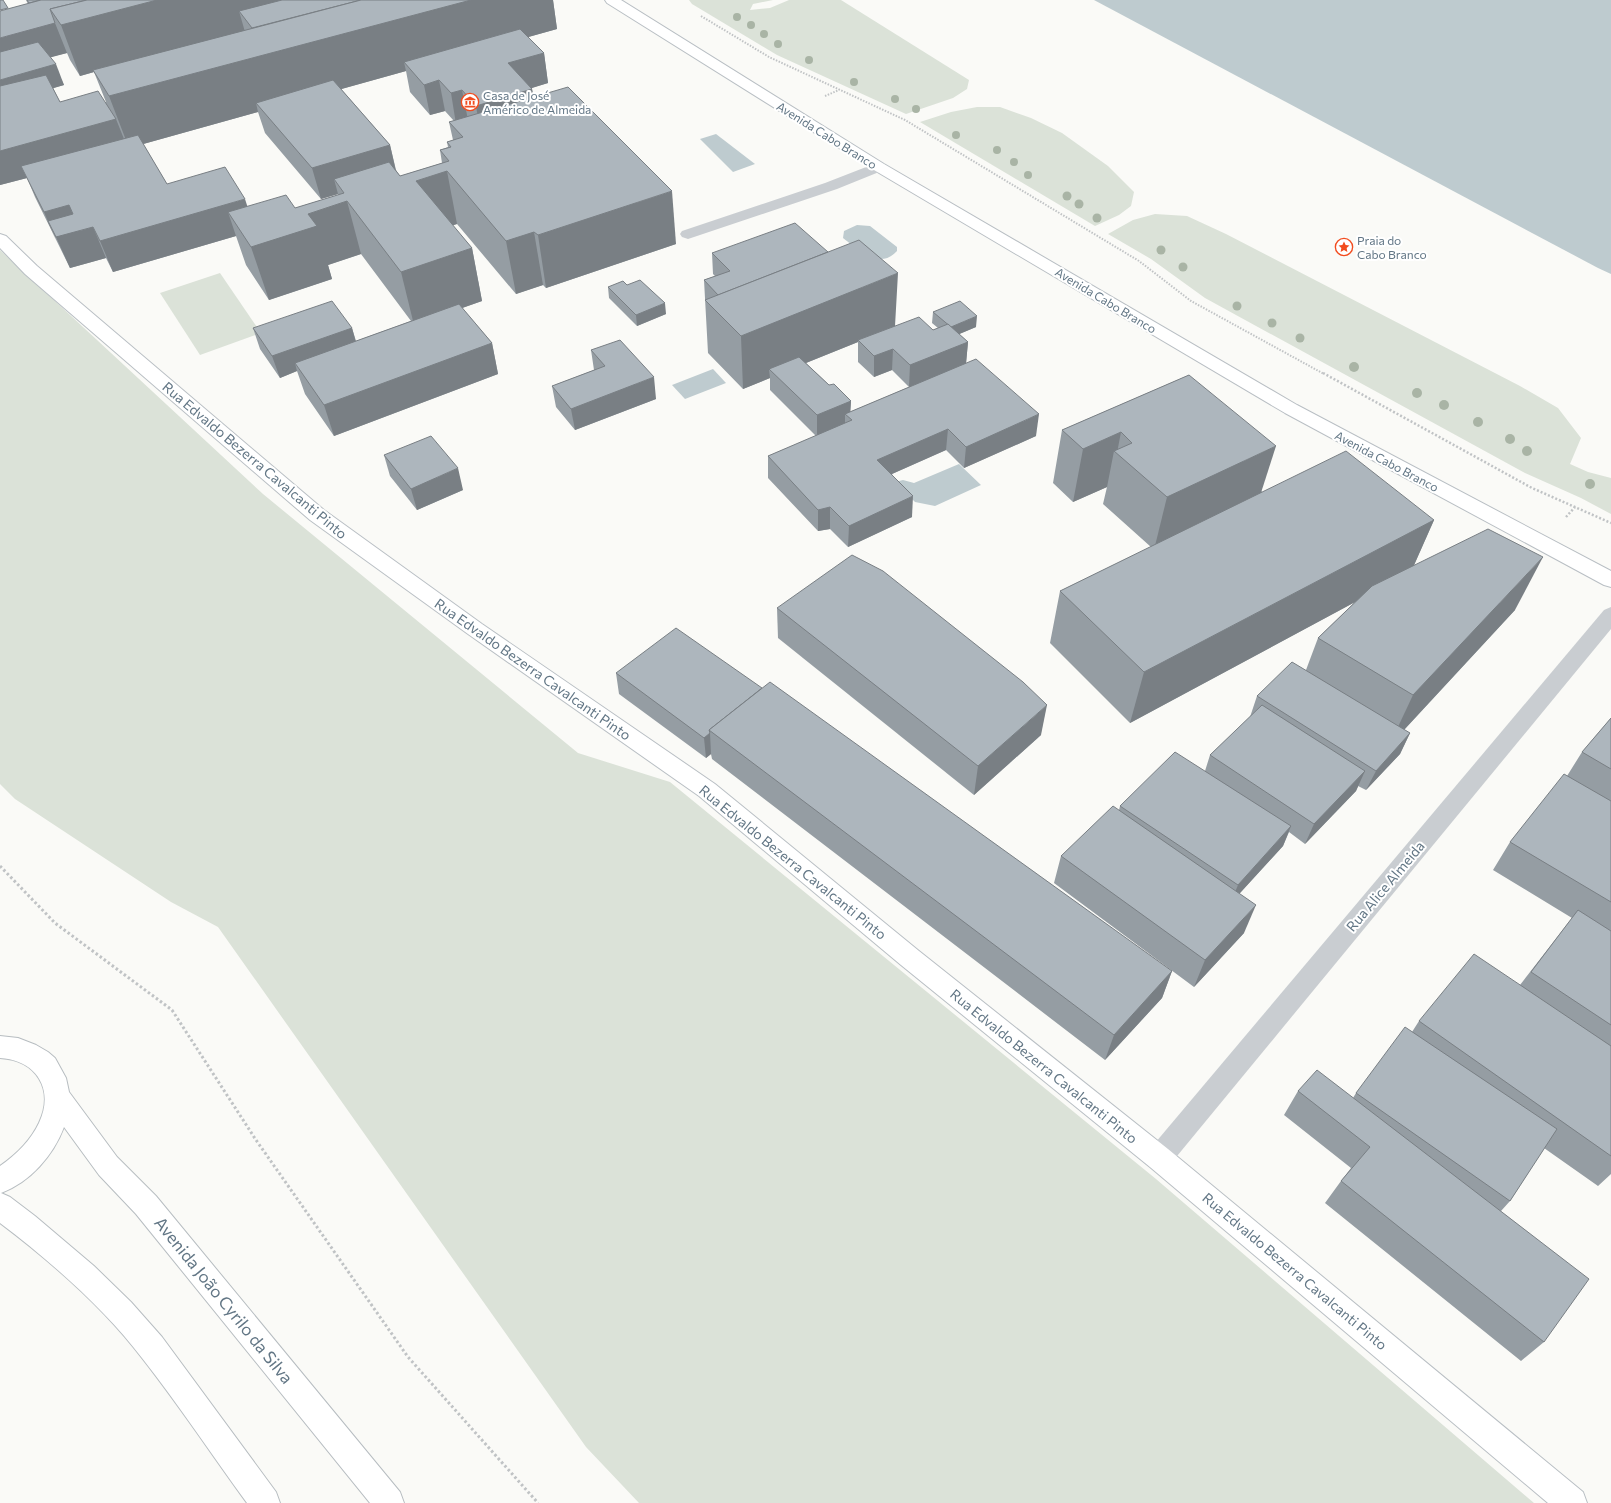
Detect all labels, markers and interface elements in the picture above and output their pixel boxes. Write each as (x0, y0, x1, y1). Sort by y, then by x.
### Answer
place label: Casa de José Américo de Almeida (483, 88, 591, 116)
museum icon: Casa de José Américo de Almeida (460, 92, 480, 112)
street label: Avenida Cabo Branco (774, 99, 880, 171)
place label: Praia do Cabo Branco (1357, 233, 1427, 261)
place icon: Praia do Cabo Branco (1334, 237, 1354, 257)
street label: Avenida Cabo Branco (1053, 264, 1159, 336)
street label: Rua Edvaldo Bezerra Cavalcanti Pinto (159, 378, 351, 542)
street label: Avenida Cabo Branco (1333, 428, 1441, 494)
street label: Rua Edvaldo Bezerra Cavalcanti Pinto (432, 594, 634, 744)
street label: Rua Edvaldo Bezerra Cavalcanti Pinto (696, 781, 890, 943)
street label: Rua Alice Almeida (1342, 837, 1428, 935)
street label: Rua Edvaldo Bezerra Cavalcanti Pinto (947, 985, 1141, 1147)
street label: Rua Edvaldo Bezerra Cavalcanti Pinto (1199, 1189, 1391, 1353)
street label: Avenida João Cyrilo da Silva (150, 1212, 298, 1388)

